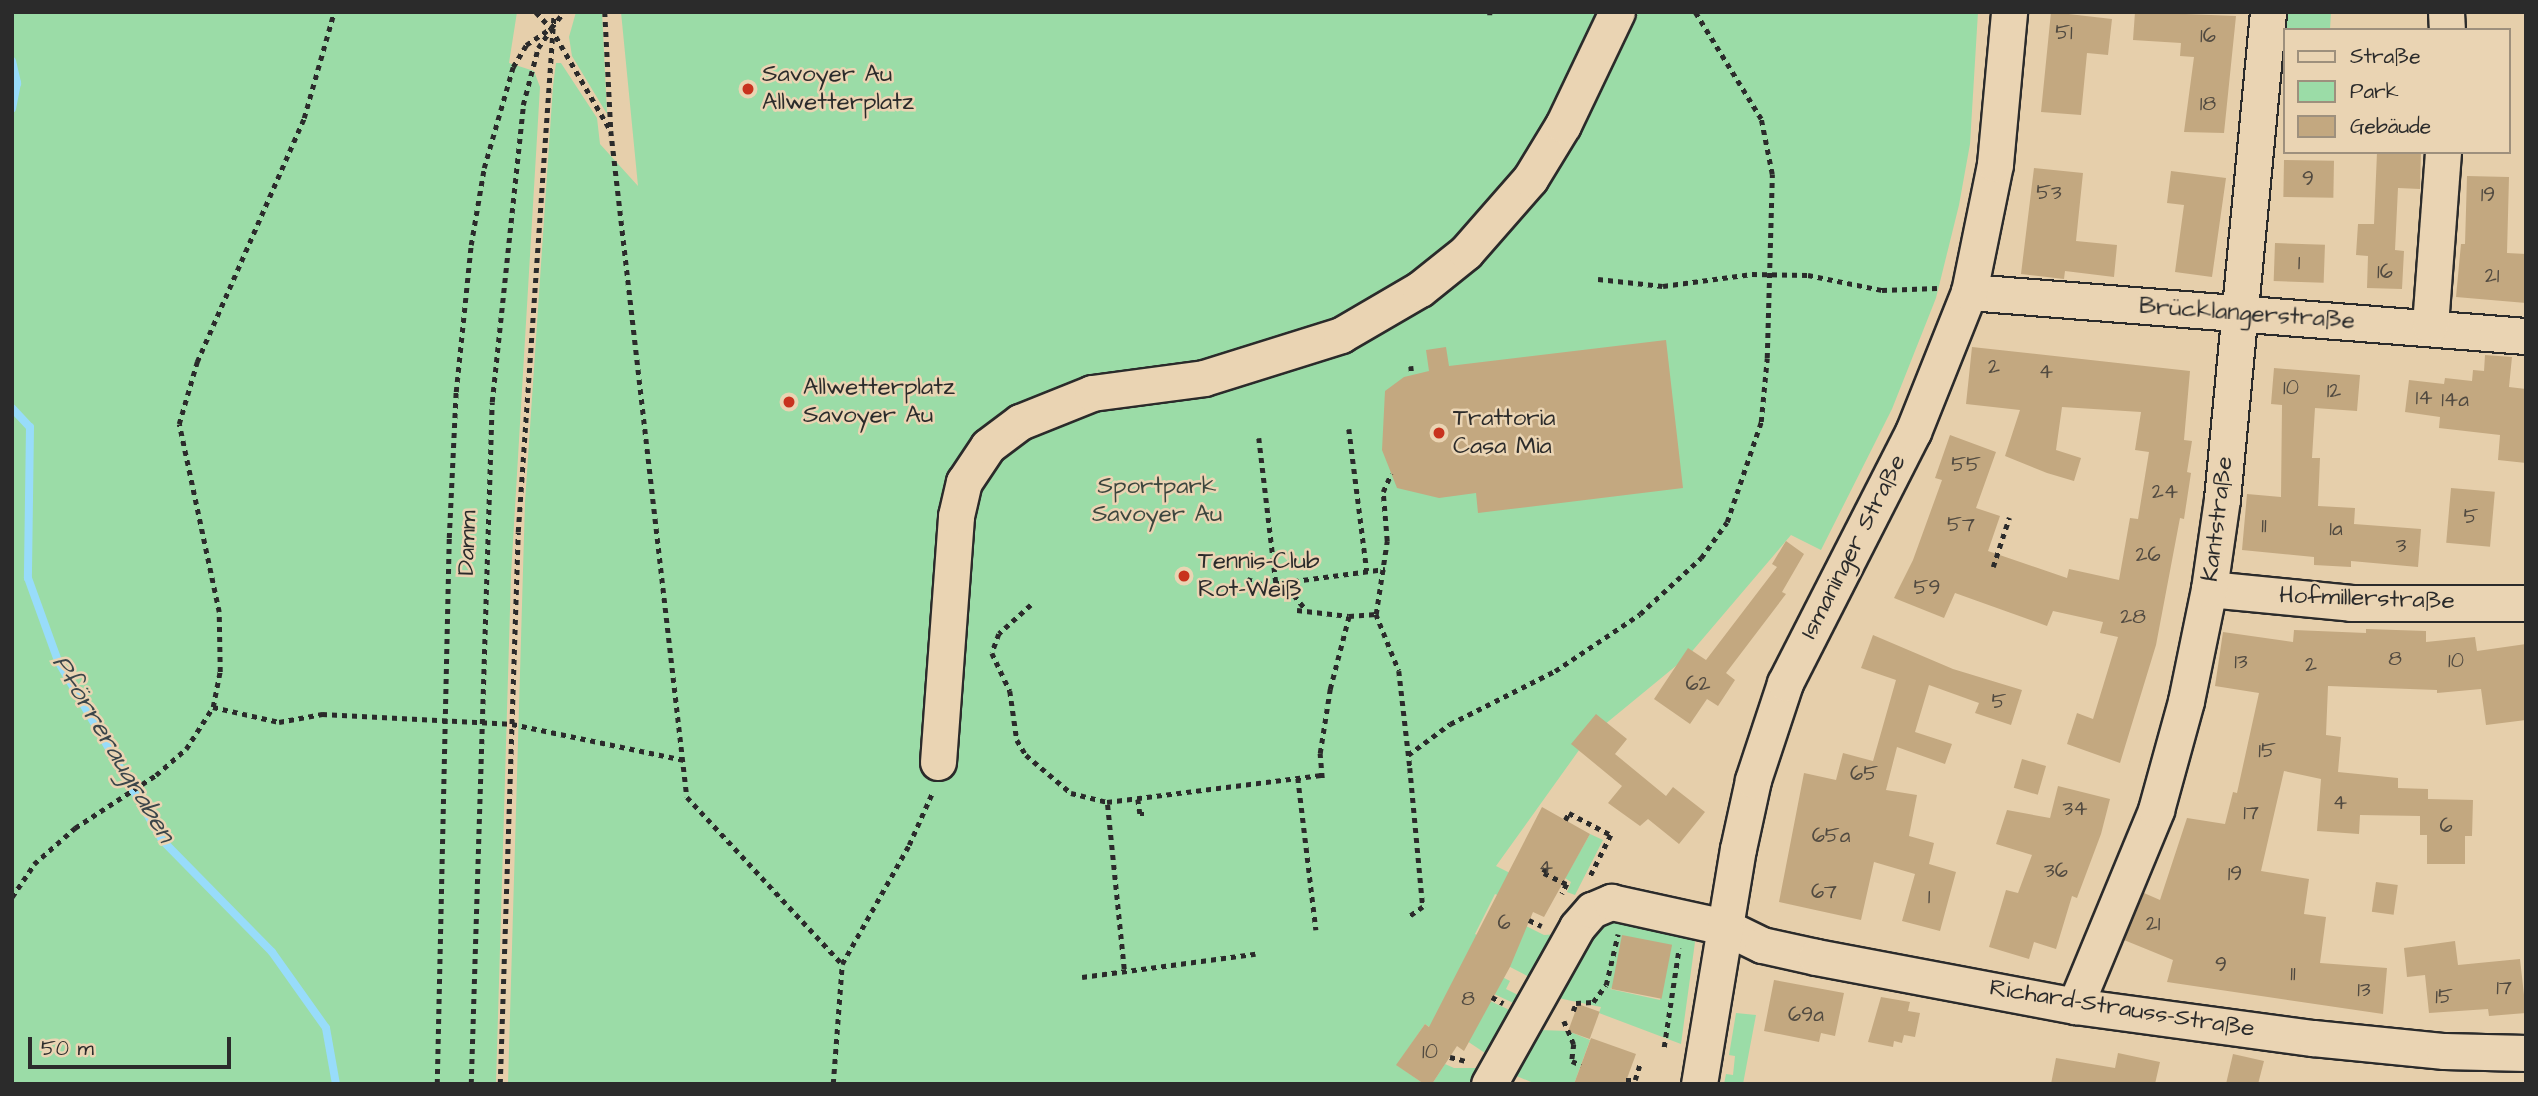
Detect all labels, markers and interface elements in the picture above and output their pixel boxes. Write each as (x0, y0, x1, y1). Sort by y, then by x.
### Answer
house number: 51 (2055, 20, 2073, 46)
house number: 16 (2200, 23, 2216, 49)
legend (2282, 28, 2510, 154)
text: Straße (2350, 42, 2421, 71)
place label: Savoyer Au Allwetterplatz (762, 61, 914, 117)
text: Park (2350, 77, 2399, 106)
marker: Savoyer Au Allwetterplatz (740, 81, 756, 97)
house number: 18 (2200, 91, 2216, 117)
text: Gebäude (2350, 112, 2431, 141)
house number: 9 (2302, 166, 2314, 192)
house number: 53 (2036, 180, 2062, 206)
house number: 19 (2481, 182, 2495, 208)
house number: 1 (2298, 250, 2300, 276)
house number: 16 (2377, 259, 2393, 285)
house number: 21 (2485, 263, 2499, 289)
street label: Brücklangerstraße (2138, 292, 2356, 336)
house number: 2 (1988, 354, 2000, 380)
house number: 4 (2039, 359, 2053, 385)
place label: Allwetterplatz Savoyer Au (803, 374, 955, 430)
house number: 10 (2283, 375, 2299, 401)
house number: 12 (2327, 378, 2341, 404)
house number: 14 (2416, 385, 2432, 411)
house number: 14a (2441, 387, 2469, 413)
marker: Allwetterplatz Savoyer Au (781, 394, 797, 410)
place label: Trattoria Casa Mia (1453, 405, 1555, 461)
marker: Trattoria Casa Mia (1431, 425, 1447, 441)
street label: Ismaninger Straße (1795, 450, 1913, 644)
house number: 55 (1951, 452, 1981, 478)
street label: Kantstraße (2196, 455, 2240, 583)
park label: Sportpark Savoyer Au (1092, 473, 1222, 529)
house number: 24 (2152, 479, 2178, 505)
house number: 5 (2464, 504, 2478, 530)
street label: Damm (452, 510, 484, 576)
house number: 57 (1947, 512, 1975, 538)
house number: 11 (2261, 513, 2267, 539)
house number: 1a (2329, 516, 2343, 542)
house number: 3 (2396, 533, 2406, 559)
house number: 26 (2135, 542, 2161, 568)
place label: Tennis-Club Rot-Weiß (1198, 548, 1320, 604)
marker: Tennis-Club Rot-Weiß (1176, 568, 1192, 584)
house number: 59 (1914, 575, 1940, 601)
street label: Hofmillerstraße (2279, 582, 2455, 616)
house number: 28 (2120, 604, 2146, 630)
house number: 8 (2388, 646, 2402, 672)
house number: 10 (2448, 648, 2464, 674)
house number: 13 (2234, 649, 2248, 675)
water label: Pförreraugraben (45, 650, 181, 848)
house number: 2 (2305, 652, 2317, 678)
house number: 62 (1685, 671, 1711, 697)
house number: 5 (1992, 689, 2006, 715)
house number: 15 (2258, 738, 2276, 764)
house number: 65 (1850, 761, 1878, 787)
house number: 4 (2333, 790, 2347, 816)
house number: 34 (2063, 796, 2087, 822)
house number: 17 (2243, 800, 2259, 826)
house number: 6 (2439, 813, 2453, 839)
house number: 65a (1812, 823, 1850, 849)
house number: 4 (1539, 855, 1553, 881)
house number: 36 (2044, 858, 2068, 884)
house number: 19 (2228, 861, 2242, 887)
house number: 67 (1811, 879, 1837, 905)
house number: 1 (1928, 884, 1930, 910)
house number: 6 (1497, 910, 1511, 936)
house number: 21 (2146, 911, 2160, 937)
house number: 9 (2215, 952, 2227, 978)
house number: 11 (2290, 961, 2296, 987)
street label: Richard-Strauss-Straße (1987, 974, 2257, 1044)
house number: 17 (2496, 975, 2512, 1001)
house number: 13 (2357, 977, 2371, 1003)
house number: 15 (2435, 984, 2453, 1010)
house number: 8 (1461, 986, 1475, 1012)
house number: 69a (1788, 1002, 1824, 1028)
scale bar (32, 1023, 234, 1066)
text: 50 m (41, 1034, 94, 1063)
house number: 10 (1422, 1039, 1438, 1065)

